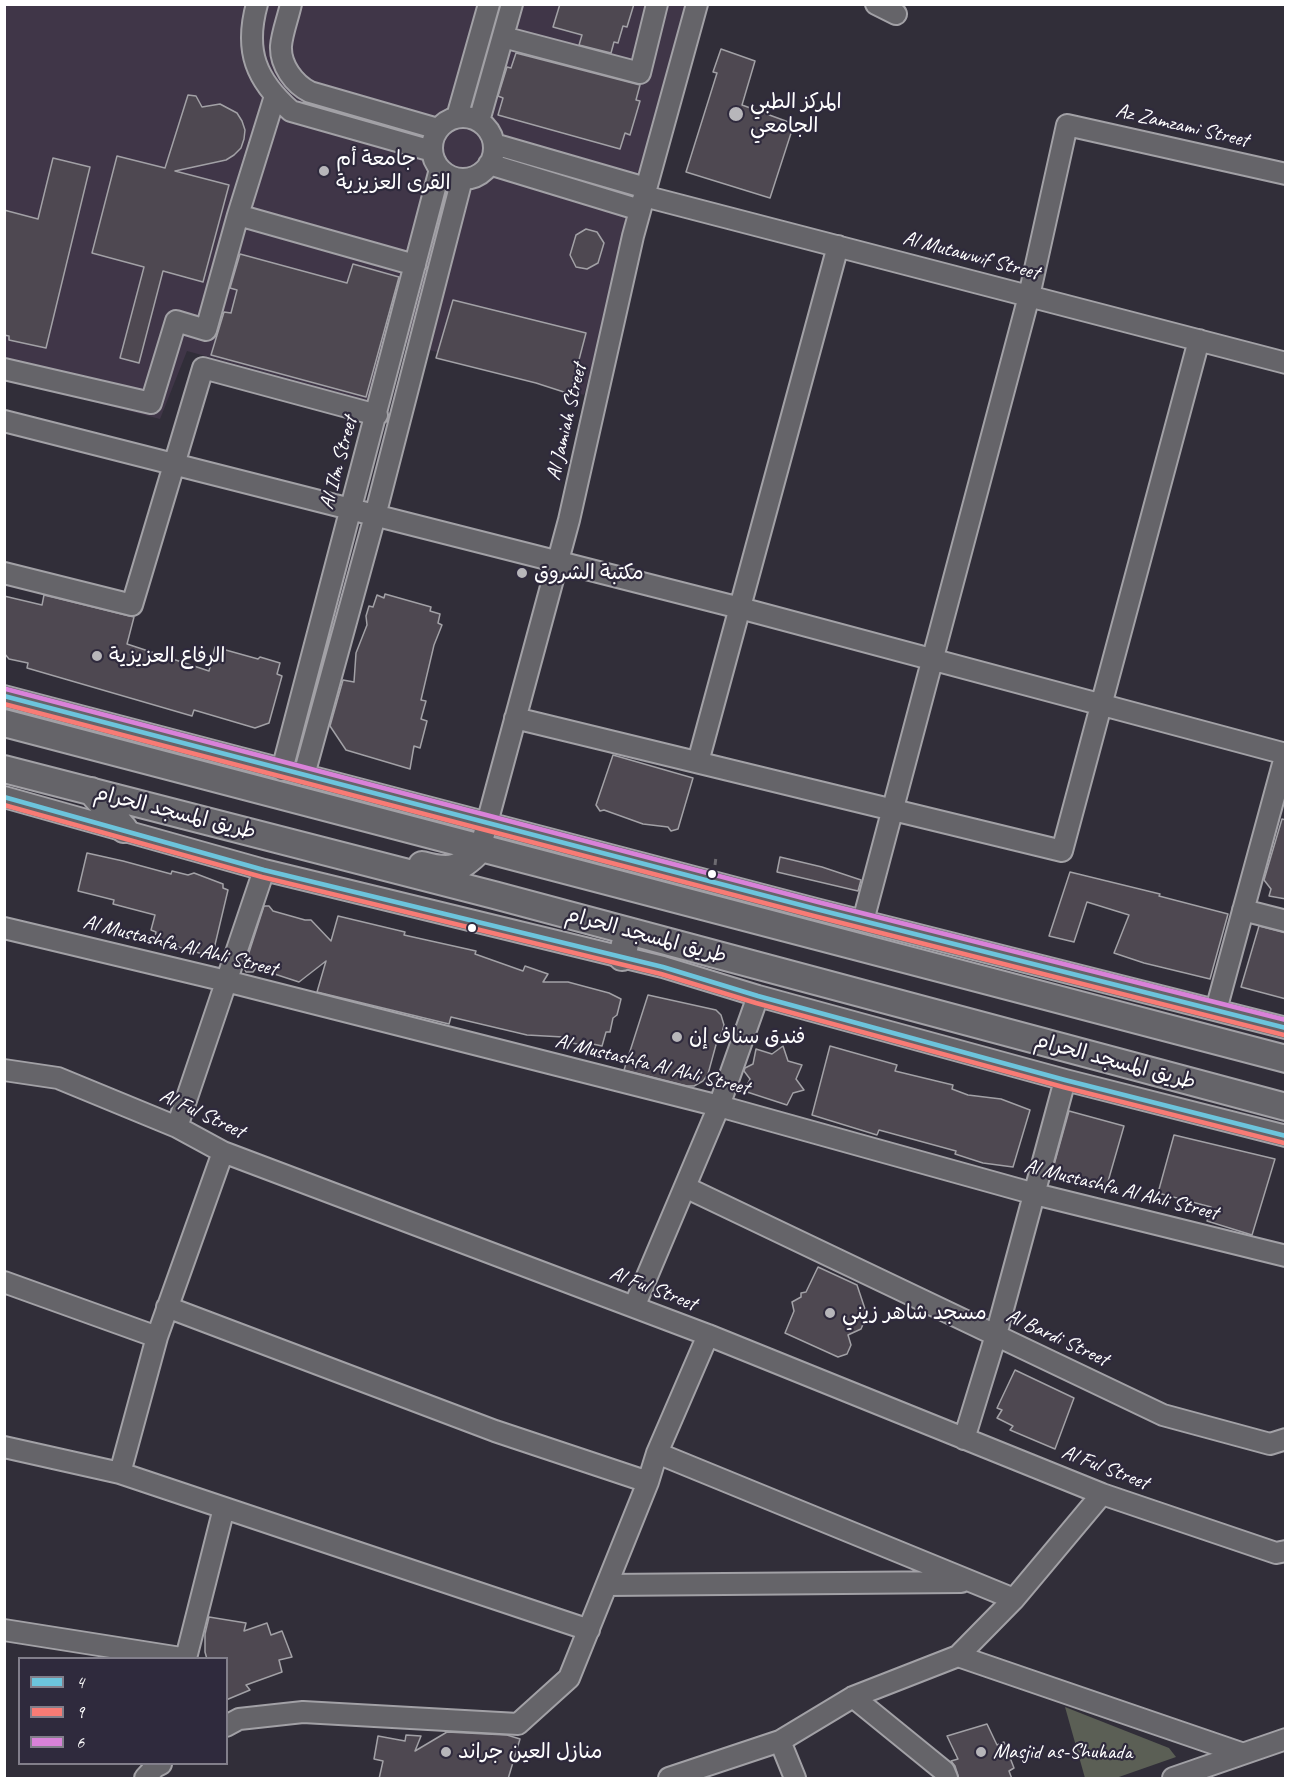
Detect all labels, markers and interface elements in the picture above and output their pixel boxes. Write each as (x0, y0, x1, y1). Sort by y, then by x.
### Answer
place label: المركز الطبي الجامعي (750, 89, 842, 139)
street label: Az Zamzami Street (1113, 98, 1251, 154)
marker: المركز الطبي الجامعي (727, 105, 745, 123)
place label: جامعة أم القرى العزيزية (336, 146, 451, 196)
marker: جامعة أم القرى العزيزية (317, 164, 331, 178)
street label: Al Mutawwif Street (900, 226, 1042, 286)
street label: Al Jamiah Street (541, 361, 593, 483)
street label: Al Ilm Street (315, 414, 363, 512)
place label: مكتبة الشروق (534, 560, 644, 586)
marker: مكتبة الشروق (515, 566, 529, 580)
place label: الرفاع العزيزية (109, 643, 225, 669)
marker: الرفاع العزيزية (90, 649, 104, 663)
street label: طريق المسجد الحرام (92, 781, 258, 845)
unlabelled marker (706, 868, 718, 880)
street label: طريق المسجد الحرام (563, 902, 729, 970)
street label: Al Mustashfa Al Ahli Street (80, 910, 280, 982)
unlabelled marker (466, 922, 478, 934)
place label: فندق سناف إن (689, 1024, 805, 1050)
street label: طريق المسجد الحرام (1032, 1028, 1198, 1096)
street label: Al Mustashfa Al Ahli Street (552, 1029, 752, 1101)
marker: فندق سناف إن (670, 1030, 684, 1044)
street label: Al Ful Street (156, 1083, 248, 1145)
street label: Al Mustashfa Al Ahli Street (1021, 1154, 1221, 1226)
street label: Al Ful Street (606, 1261, 700, 1317)
place label: مسجد شاهر زيني (842, 1300, 987, 1326)
street label: Al Bardi Street (1002, 1303, 1112, 1373)
marker: مسجد شاهر زيني (823, 1306, 837, 1320)
street label: Al Ful Street (1058, 1440, 1152, 1496)
legend (18, 1657, 228, 1765)
text: 4 (76, 1671, 84, 1693)
text: 9 (76, 1701, 84, 1723)
text: 6 (76, 1731, 84, 1753)
place label: منازل العين جراند (458, 1739, 602, 1765)
place label: Masjid as-Shuhada (993, 1739, 1132, 1765)
marker: منازل العين جراند (439, 1745, 453, 1759)
marker: Masjid as-Shuhada (974, 1745, 988, 1759)

